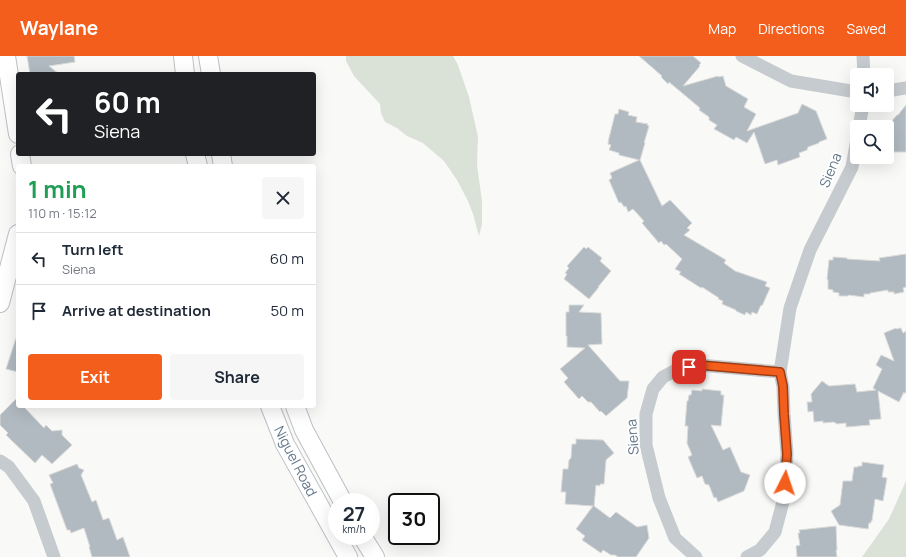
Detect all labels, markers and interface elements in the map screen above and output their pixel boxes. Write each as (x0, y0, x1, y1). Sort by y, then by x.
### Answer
text: Waylane (20, 15, 98, 41)
text: Map (708, 19, 736, 38)
text: Directions (758, 19, 825, 38)
text: Saved (847, 19, 886, 38)
map controls (850, 68, 894, 164)
button: sound (850, 68, 894, 112)
text: 60 m (94, 83, 161, 121)
icon: left (28, 88, 80, 140)
text: Siena (94, 119, 140, 143)
button: search (850, 120, 894, 164)
street label: Siena (814, 150, 846, 190)
text: 1 min (28, 172, 87, 205)
button: close (262, 177, 304, 219)
text: 110 m · 15:12 (28, 204, 97, 222)
text: Turn left (62, 239, 124, 260)
icon: left (28, 248, 50, 270)
text: 60 m (270, 248, 304, 269)
text: Siena (62, 260, 95, 278)
icon: arrive (28, 300, 50, 322)
text: Arrive at destination (62, 300, 211, 321)
text: 50 m (270, 300, 304, 321)
pin (672, 350, 706, 384)
button: Exit (28, 354, 162, 400)
button: Share (170, 354, 304, 400)
icon: arrive (678, 356, 700, 378)
street label: Siena (621, 418, 643, 456)
street label: Niguel Road (270, 422, 322, 500)
position arrow (764, 462, 806, 504)
speed limit sign: 30 (388, 493, 440, 545)
text: 27 (343, 500, 365, 527)
text: km/h (342, 522, 366, 536)

